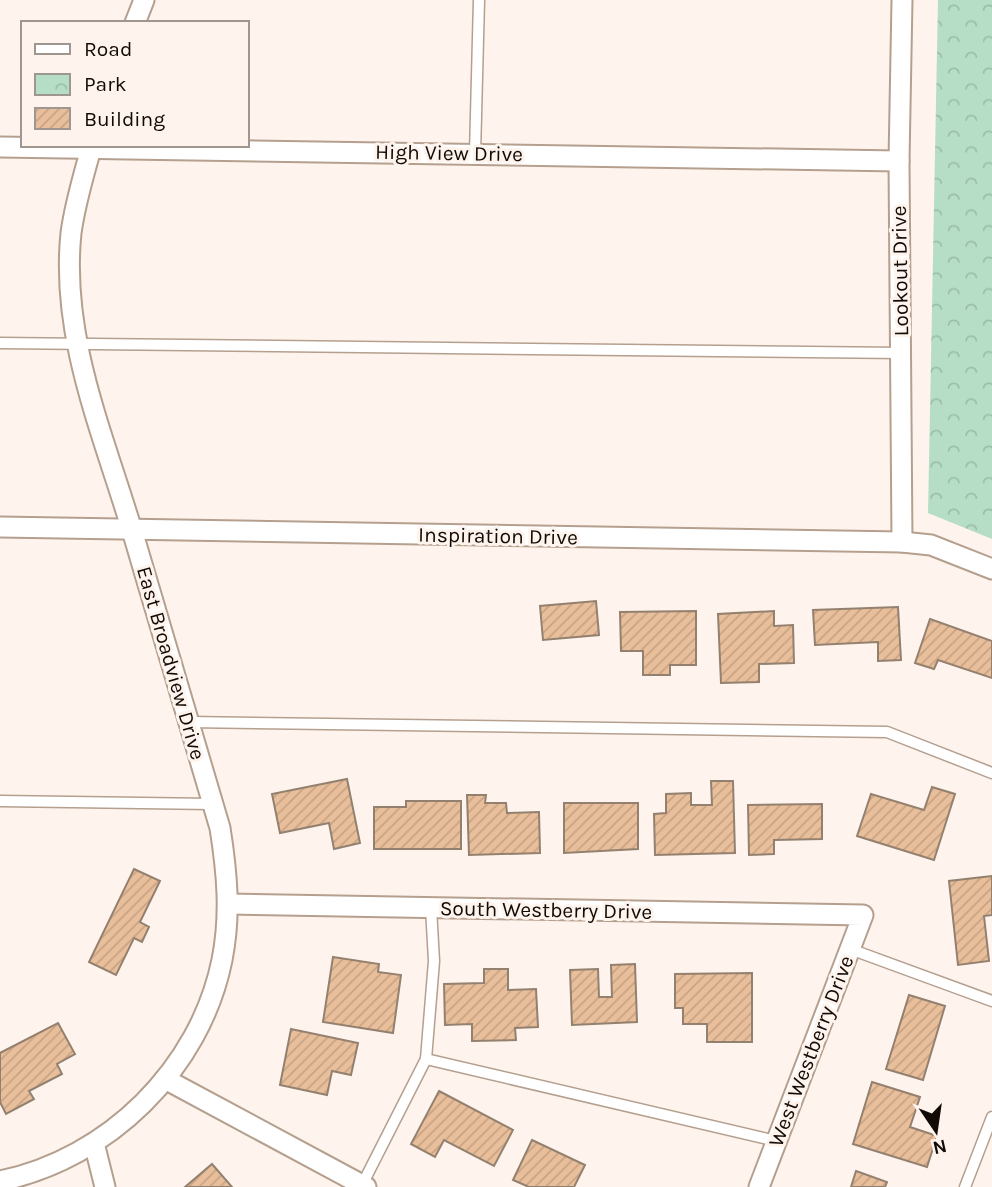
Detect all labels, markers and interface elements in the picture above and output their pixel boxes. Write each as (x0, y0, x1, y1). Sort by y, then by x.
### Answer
legend (21, 21, 248, 147)
text: Road (84, 37, 132, 61)
text: Park (84, 72, 127, 96)
text: Building (84, 107, 165, 131)
street label: High View Drive (375, 140, 523, 166)
street label: Lookout Drive (887, 205, 913, 337)
street label: Inspiration Drive (418, 523, 578, 549)
street label: East Broadview Drive (132, 563, 210, 763)
street label: South Westberry Drive (440, 896, 652, 924)
street label: West Westberry Drive (763, 952, 859, 1150)
north arrow (901, 1096, 971, 1166)
text: N (930, 1134, 949, 1159)

